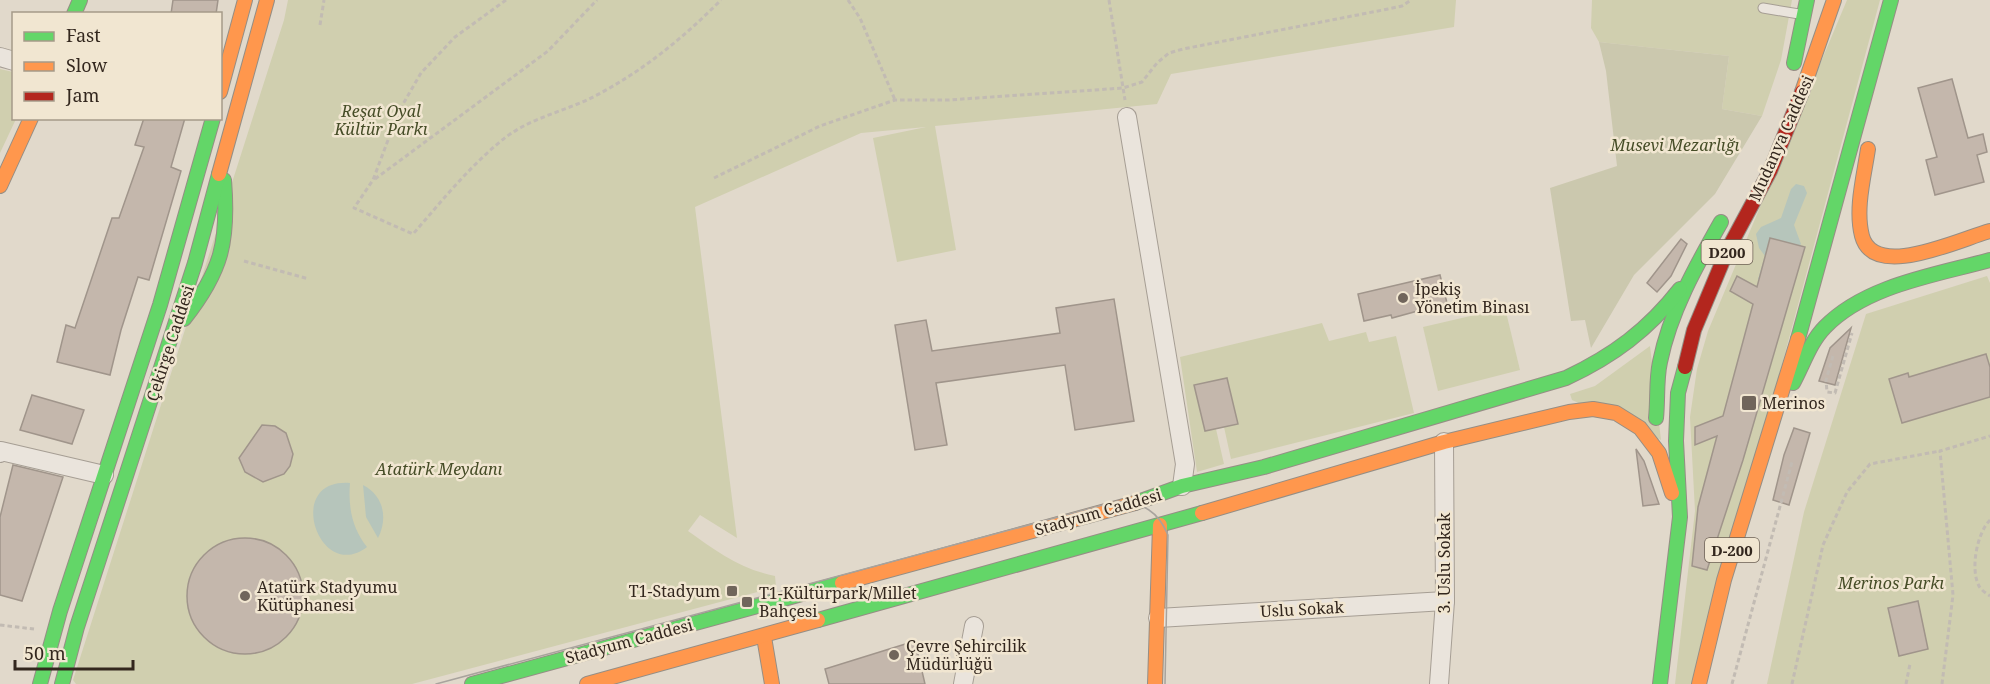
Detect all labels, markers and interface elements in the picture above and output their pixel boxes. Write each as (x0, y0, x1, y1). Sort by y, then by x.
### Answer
legend (12, 12, 222, 120)
text: Fast (66, 23, 101, 47)
text: Slow (66, 53, 108, 77)
street label: Mudanya Caddesi (1743, 72, 1819, 204)
text: Jam (65, 83, 100, 107)
park label: Reşat Oyal Kültür Parkı (333, 100, 428, 140)
park label: Musevi Mezarlığı (1610, 134, 1740, 156)
road number: D200 (1702, 240, 1752, 264)
place label: İpekiş Yönetim Binası (1414, 278, 1529, 318)
street label: Çekirge Caddesi (141, 282, 199, 404)
marker: İpekiş Yönetim Binası (1396, 291, 1410, 305)
place label: Merinos (1762, 392, 1825, 414)
marker: Merinos (1740, 394, 1758, 412)
park label: Atatürk Meydanı (375, 458, 503, 480)
street label: Stadyum Caddesi (1032, 483, 1164, 541)
street label: 3. Uslu Sokak (1433, 512, 1455, 613)
road number: D-200 (1705, 538, 1759, 562)
park label: Merinos Parkı (1837, 572, 1944, 594)
place label: Atatürk Stadyumu Kütüphanesi (257, 576, 397, 616)
place label: T1-Stadyum (629, 580, 720, 602)
place label: T1-Kültürpark/Millet Bahçesi (759, 582, 917, 622)
marker: T1-Stadyum (725, 584, 739, 598)
marker: Atatürk Stadyumu Kütüphanesi (238, 589, 252, 603)
marker: T1-Kültürpark/Millet Bahçesi (740, 595, 754, 609)
street label: Uslu Sokak (1260, 596, 1345, 622)
street label: Stadyum Caddesi (563, 613, 695, 669)
scale bar (15, 633, 134, 671)
place label: Çevre Şehircilik Müdürlüğü (906, 635, 1027, 675)
text: 50 m (24, 641, 66, 665)
marker: Çevre Şehircilik Müdürlüğü (887, 648, 901, 662)

